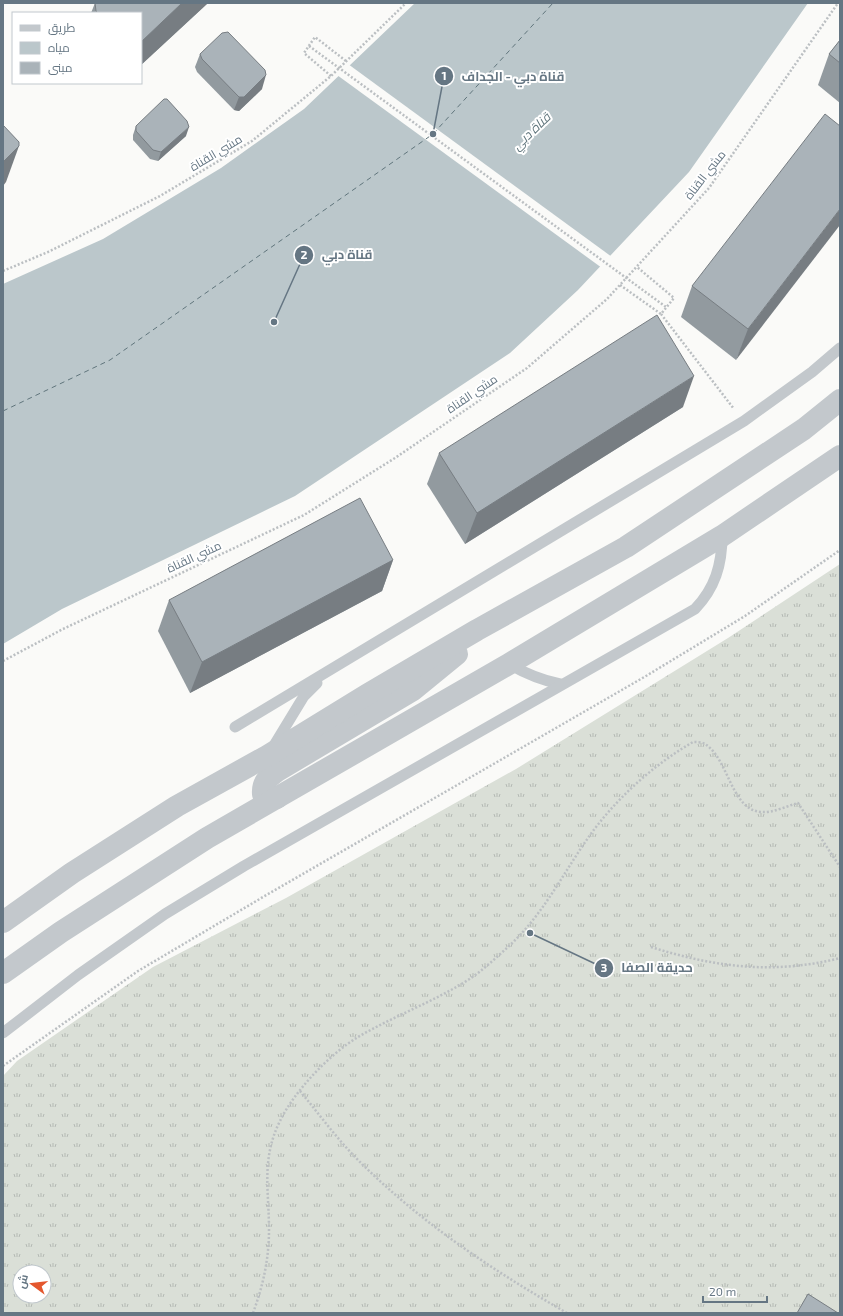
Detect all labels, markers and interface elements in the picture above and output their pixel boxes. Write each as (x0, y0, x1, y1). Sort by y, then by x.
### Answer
legend (12, 12, 142, 84)
text: طريق (48, 20, 76, 35)
text: مياه (48, 40, 70, 55)
text: مبنى (48, 60, 73, 75)
callout: قناة دبي - الجداف (434, 64, 573, 89)
text: 1 (441, 68, 447, 82)
text: قناة دبي - الجداف (462, 68, 564, 88)
water label: قناة دبي (508, 108, 556, 155)
street label: مشي القناة (187, 131, 246, 177)
street label: مشي القناة (681, 147, 731, 204)
callout: قناة دبي (294, 242, 380, 267)
text: قناة دبي (322, 246, 372, 266)
text: 2 (301, 247, 308, 261)
street label: مشي القناة (443, 371, 502, 419)
street label: مشي القناة (164, 537, 225, 578)
callout: حديقة الصفا (594, 955, 701, 980)
text: حديقة الصفا (621, 959, 693, 975)
text: 3 (601, 960, 608, 974)
north arrow (12, 1264, 52, 1304)
text: ش (14, 1273, 31, 1290)
scale bar (703, 1278, 767, 1304)
text: 20 m (709, 1284, 736, 1298)

